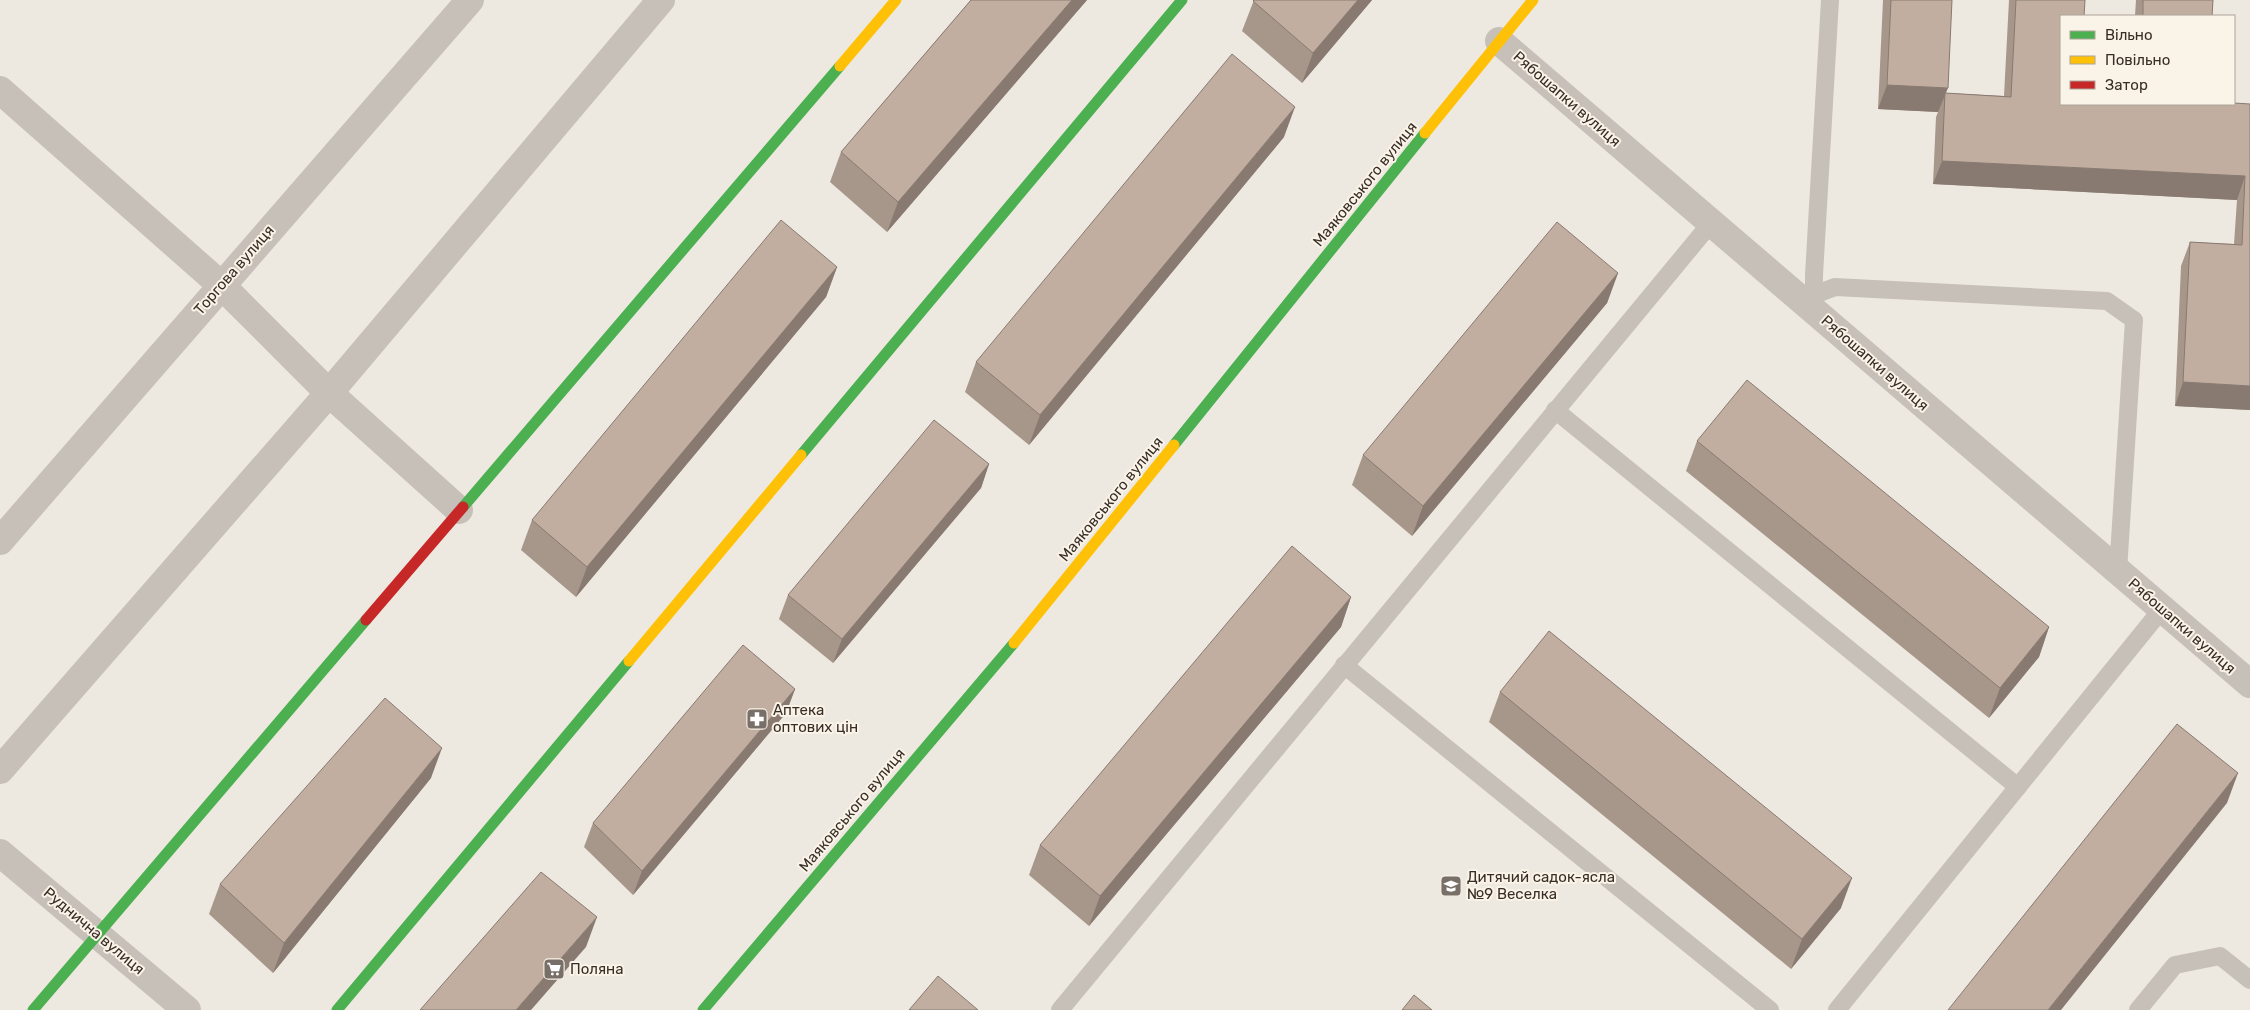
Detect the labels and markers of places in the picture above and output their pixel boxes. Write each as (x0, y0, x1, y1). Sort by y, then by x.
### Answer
place label: Аптека оптових цін (773, 701, 858, 736)
pharmacy icon: Аптека оптових цін (745, 707, 769, 731)
place label: Дитячий садок-ясла №9 Веселка (1467, 868, 1615, 903)
school or university icon: Дитячий садок-ясла №9 Веселка (1439, 874, 1463, 898)
supermarket icon: Поляна (542, 957, 566, 981)
place label: Поляна (570, 960, 623, 978)

